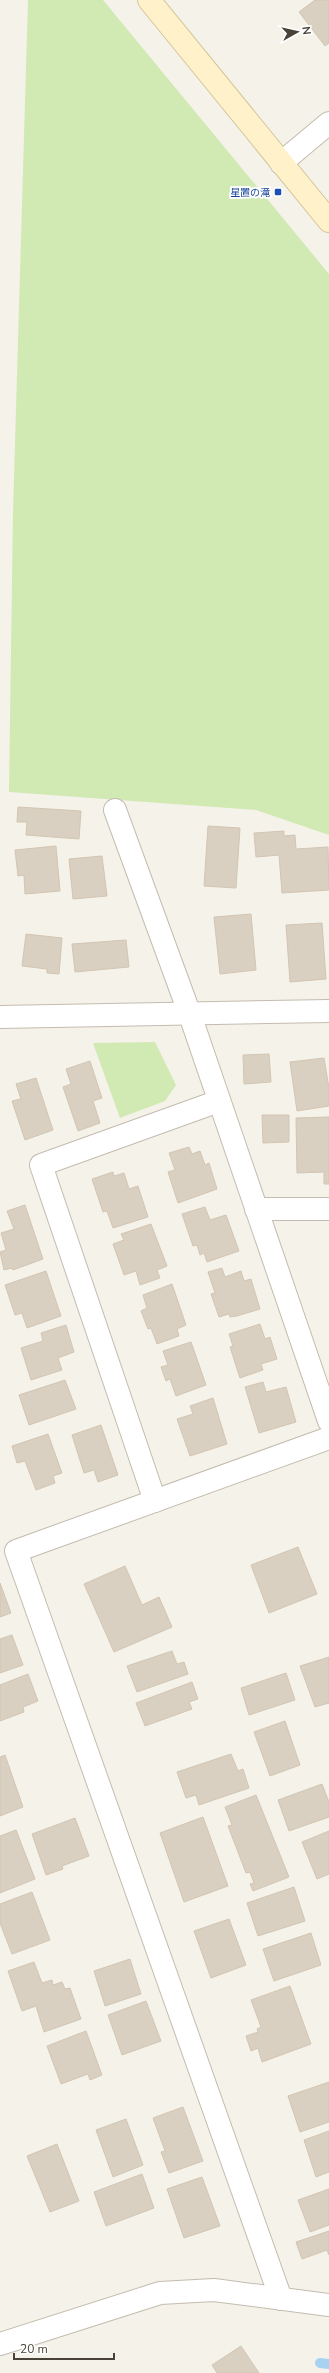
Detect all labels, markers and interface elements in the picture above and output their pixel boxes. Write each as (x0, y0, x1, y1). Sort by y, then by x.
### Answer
north arrow (277, 12, 317, 52)
text: N (298, 26, 314, 36)
place label: 星置の滝 (230, 186, 270, 200)
marker: 星置の滝 (273, 187, 283, 197)
scale bar (14, 2335, 114, 2361)
text: 20 m (20, 2341, 48, 2357)

